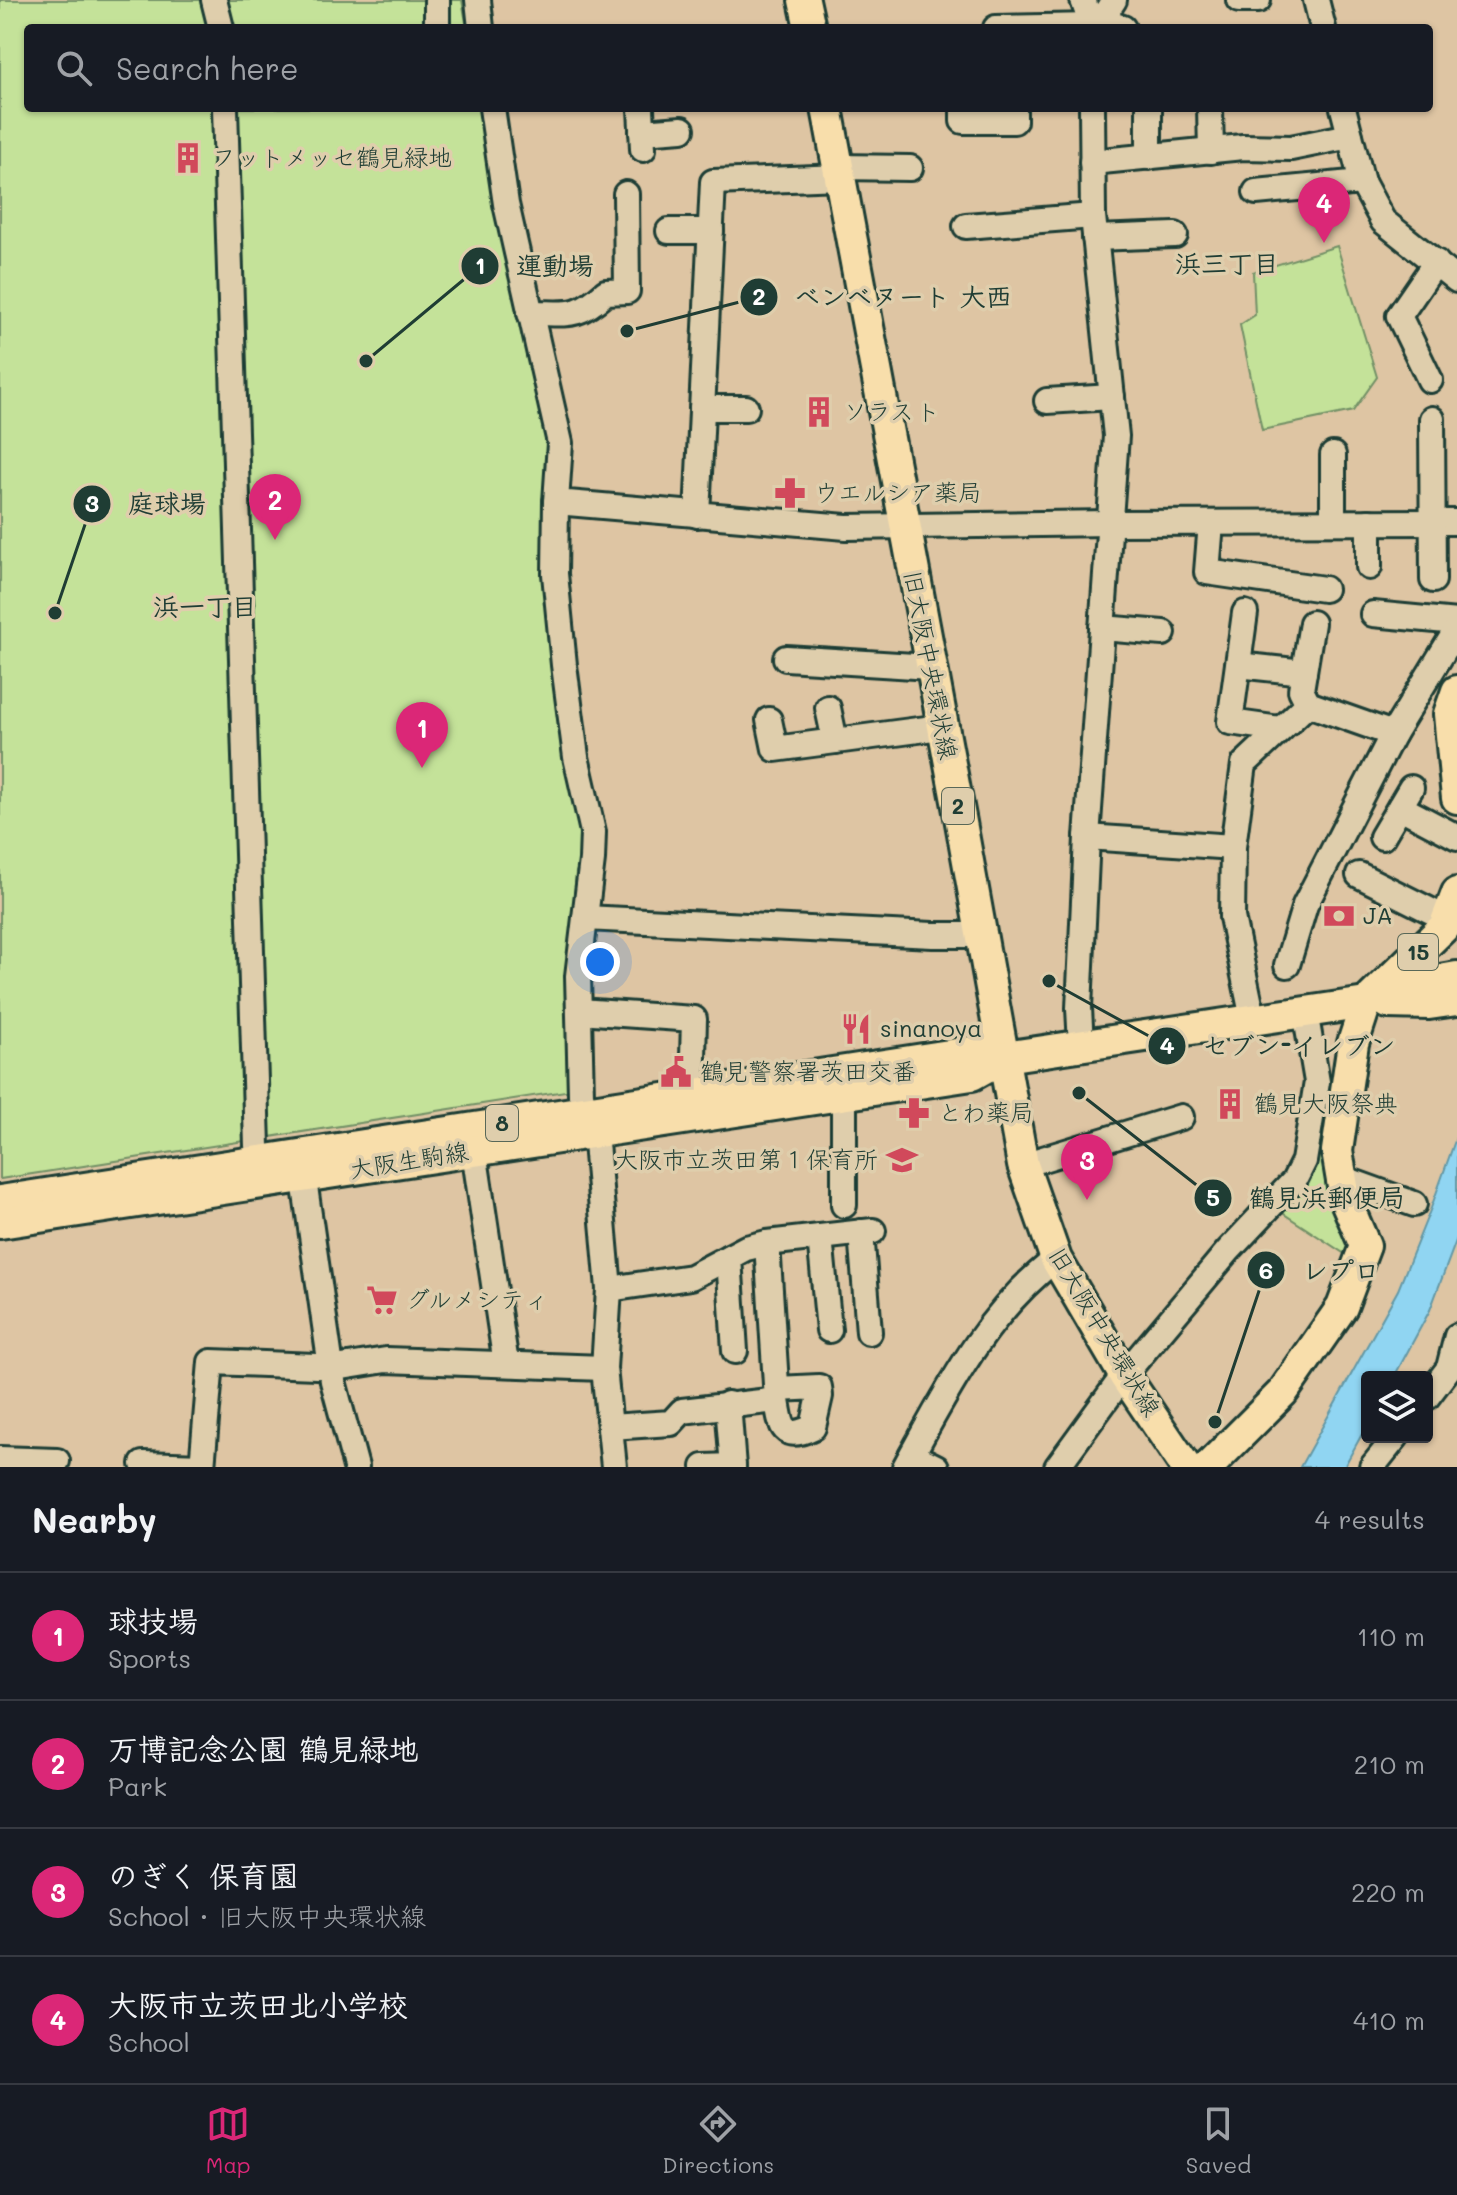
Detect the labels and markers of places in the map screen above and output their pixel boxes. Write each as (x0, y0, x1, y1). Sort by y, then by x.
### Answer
building icon: フットメッセ鶴見緑地 (171, 141, 205, 175)
place label: フットメッセ鶴見緑地 (212, 141, 452, 172)
pin: 4 (1298, 177, 1350, 243)
callout: 運動場 (460, 241, 610, 291)
callout: ベンベヌート 大西 (739, 272, 1028, 322)
building icon: ソラスト (802, 395, 836, 429)
place label: ソラスト (843, 395, 940, 426)
pin: 2 (249, 474, 301, 540)
pharmacy icon: ウエルシア薬局 (773, 476, 807, 510)
place label: ウエルシア薬局 (814, 476, 982, 507)
callout: 庭球場 (72, 479, 222, 529)
pin: 1 (396, 702, 448, 768)
bank icon: JA (1322, 899, 1356, 933)
place label: JA (1363, 899, 1393, 930)
restaurant icon: sinanoya (839, 1012, 873, 1046)
place label: sinanoya (880, 1012, 982, 1043)
callout: セブン-イレブン (1147, 1021, 1412, 1071)
public building icon: 鶴見警察署茨田交番 (659, 1055, 693, 1089)
place label: 鶴見警察署茨田交番 (700, 1055, 916, 1086)
building icon: 鶴見大阪祭典 (1213, 1087, 1247, 1121)
place label: 鶴見大阪祭典 (1254, 1087, 1398, 1118)
pharmacy icon: とわ薬局 (897, 1096, 931, 1130)
place label: とわ薬局 (938, 1096, 1034, 1127)
pin: 3 (1061, 1134, 1113, 1200)
place label: 大阪市立茨田第１保育所 (614, 1143, 878, 1174)
school or university icon: 大阪市立茨田第１保育所 (885, 1143, 919, 1177)
callout: 鶴見浜郵便局 (1193, 1173, 1421, 1223)
callout: レプロ (1246, 1245, 1396, 1295)
supermarket icon: グルメシティ (365, 1283, 399, 1317)
place label: グルメシティ (406, 1283, 548, 1314)

